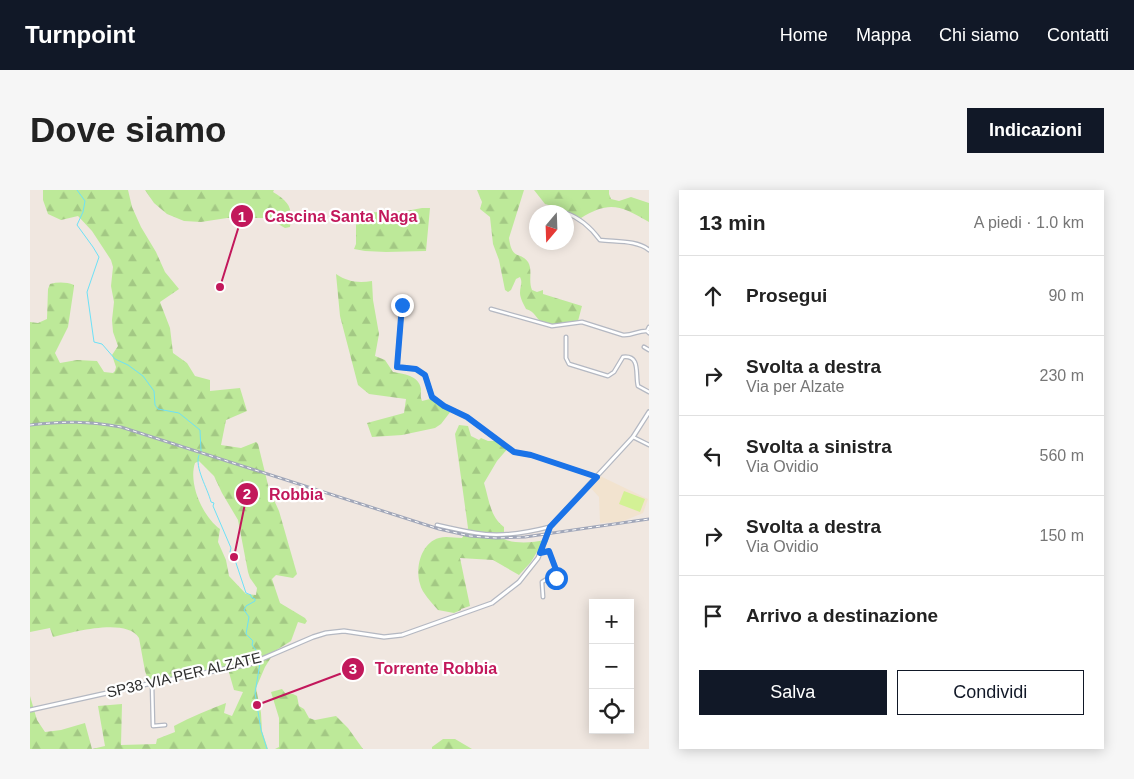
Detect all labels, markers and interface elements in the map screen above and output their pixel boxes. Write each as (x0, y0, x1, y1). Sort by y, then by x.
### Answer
text: Turnpoint (25, 21, 135, 48)
text: Home (780, 25, 828, 45)
text: Mappa (856, 25, 911, 45)
text: Chi siamo (939, 25, 1019, 45)
text: Contatti (1047, 25, 1109, 45)
button: Indicazioni (967, 108, 1104, 153)
text: Dove siamo (30, 110, 226, 149)
callout: Cascina Santa Naga (229, 201, 427, 232)
north arrow (529, 205, 574, 250)
text: 1 (238, 208, 246, 225)
text: Cascina Santa Naga (265, 208, 418, 225)
text: 13 min (699, 211, 766, 234)
text: A piedi · 1.0 km (974, 214, 1084, 231)
icon: ahead (699, 282, 727, 310)
text: Prosegui (746, 285, 827, 306)
text: 90 m (1048, 287, 1084, 304)
route end (391, 294, 414, 317)
text: Svolta a destra (746, 356, 881, 377)
icon: right (699, 362, 727, 390)
text: 230 m (1040, 367, 1084, 384)
text: Via per Alzate (746, 378, 844, 395)
text: Svolta a sinistra (746, 436, 892, 457)
icon: left (699, 442, 727, 470)
text: 560 m (1040, 447, 1084, 464)
text: Via Ovidio (746, 458, 819, 475)
callout: Robbia (234, 479, 333, 510)
text: 2 (243, 485, 251, 502)
text: Robbia (269, 486, 323, 503)
text: Svolta a destra (746, 516, 881, 537)
icon: right (699, 522, 727, 550)
text: 150 m (1040, 527, 1084, 544)
text: Via Ovidio (746, 538, 819, 555)
route start (545, 567, 568, 590)
map controls (589, 599, 634, 734)
button: + (589, 599, 634, 644)
icon: arrive (699, 602, 727, 630)
text: Arrivo a destinazione (746, 605, 938, 626)
button: − (589, 644, 634, 689)
street label: SP38 VIA PER ALZATE (105, 648, 263, 701)
callout: Torrente Robbia (340, 653, 508, 684)
text: 3 (349, 660, 357, 677)
text: Torrente Robbia (375, 660, 497, 677)
button: Salva (699, 670, 887, 715)
button: Condividi (897, 670, 1084, 715)
button: locate (589, 689, 634, 734)

